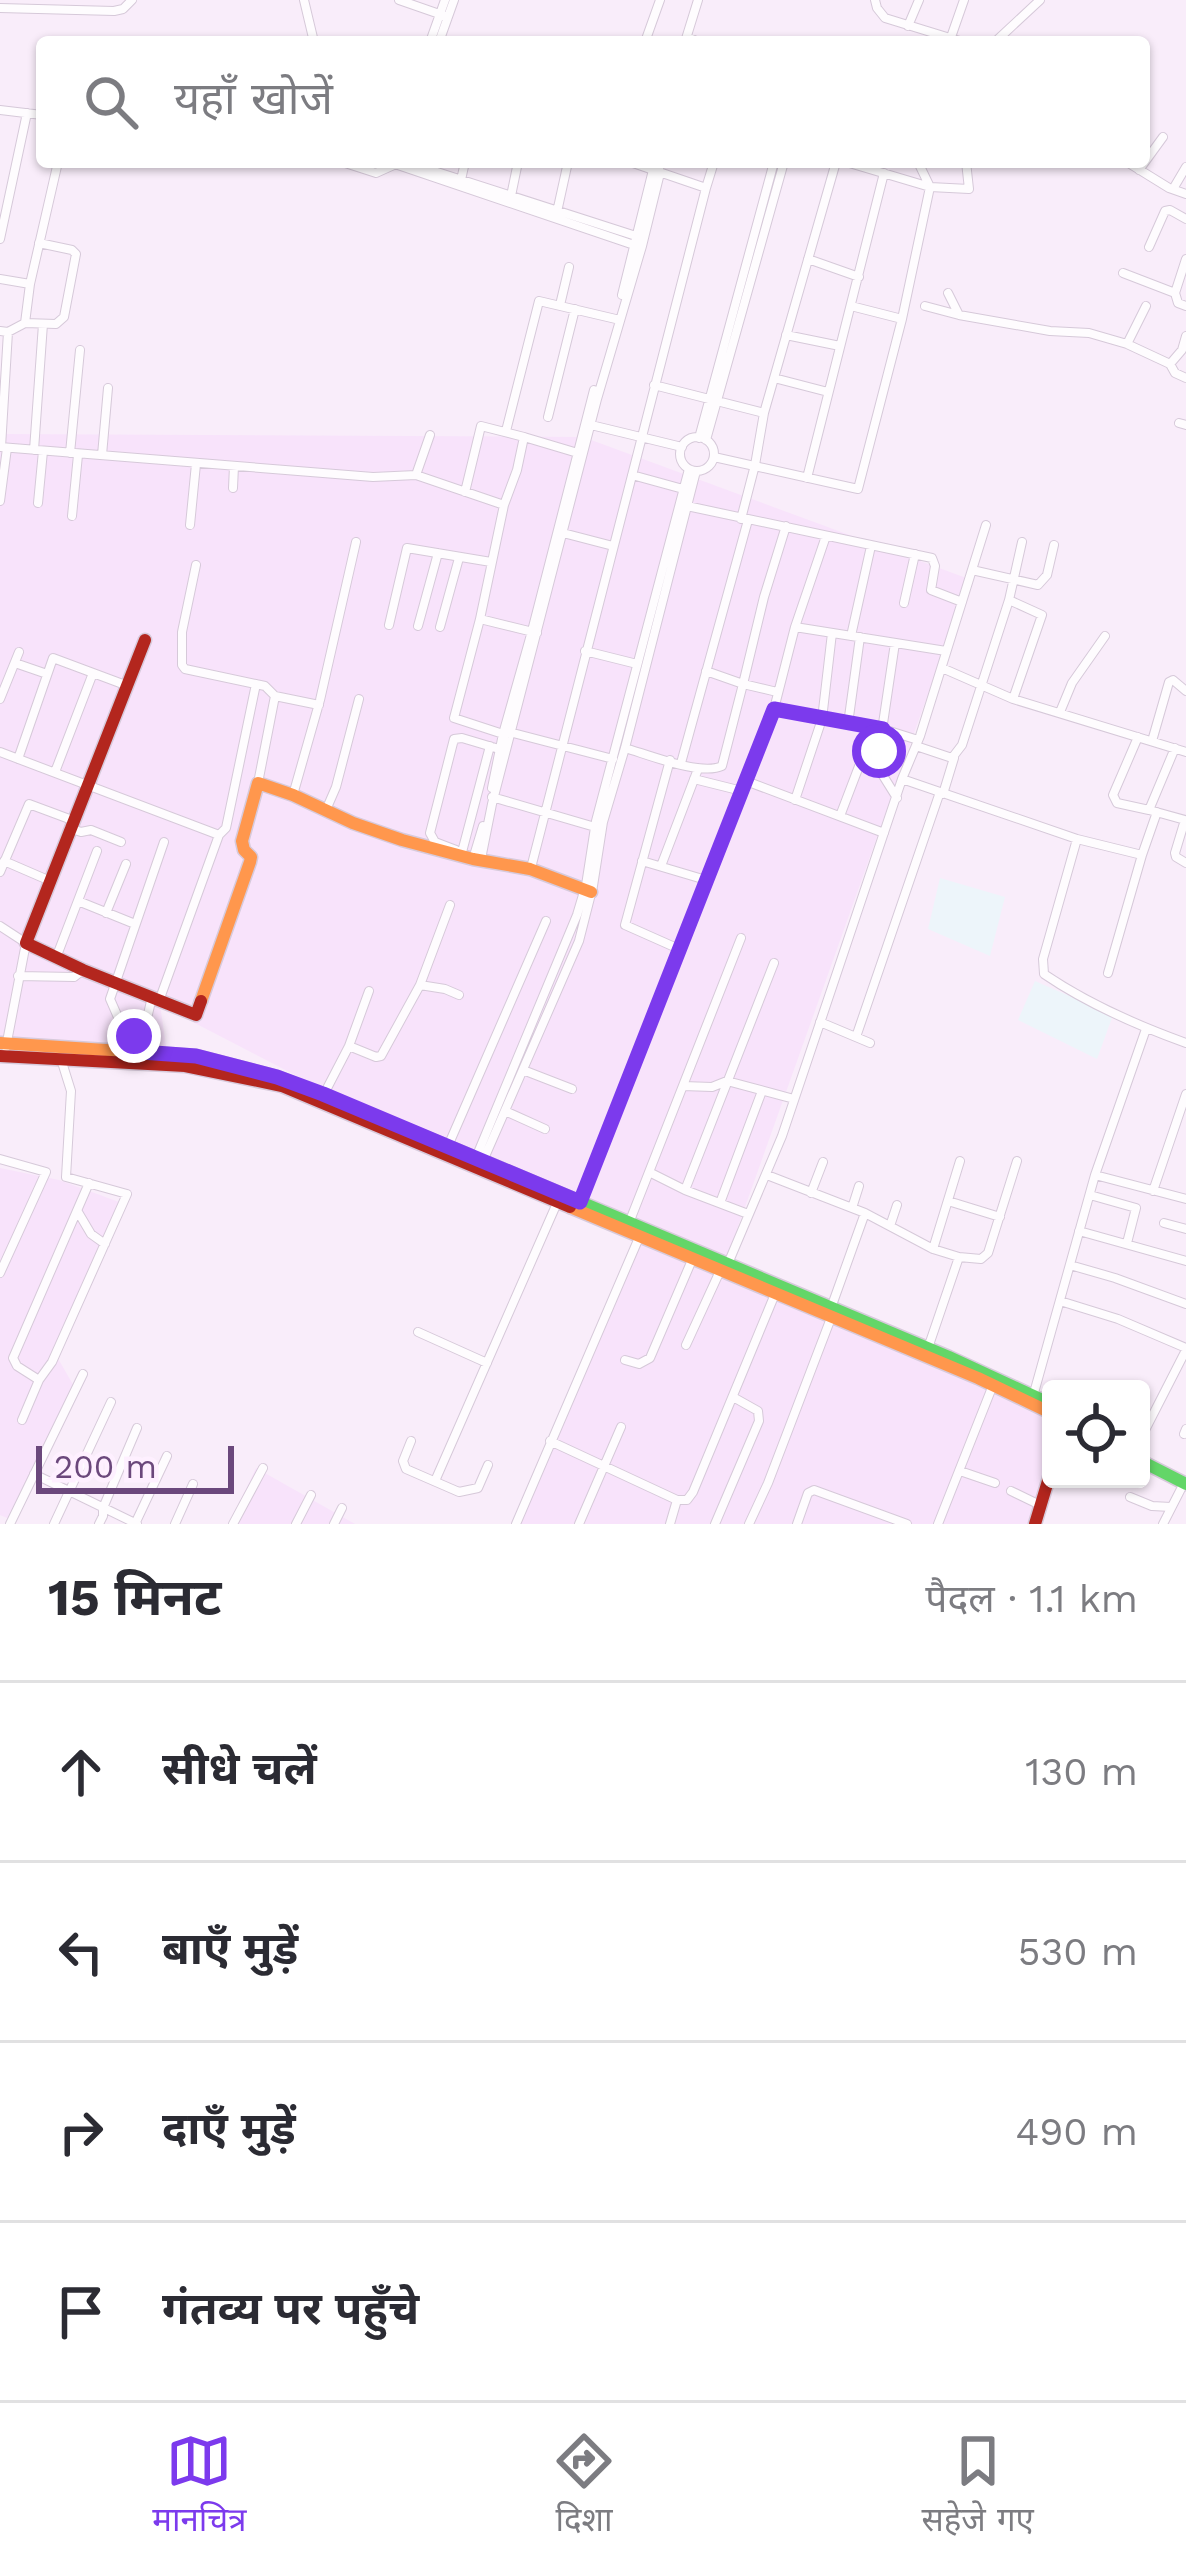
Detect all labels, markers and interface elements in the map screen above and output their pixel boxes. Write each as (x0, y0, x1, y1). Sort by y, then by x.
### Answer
search box (36, 36, 1150, 168)
icon: search (78, 69, 144, 135)
text: यहाँ खोजें (174, 72, 333, 125)
route start (852, 724, 906, 778)
route end (107, 1009, 161, 1063)
map controls (1042, 1380, 1150, 1488)
button: locate (1042, 1380, 1150, 1488)
scale bar (36, 1440, 234, 1493)
text: 200 m (54, 1447, 157, 1486)
text: 15 मिनट (48, 1568, 221, 1627)
text: पैदल · 1.1 km (925, 1576, 1138, 1621)
icon: ahead (48, 1739, 114, 1805)
text: सीधे चलें (162, 1742, 317, 1795)
text: 130 m (1025, 1749, 1138, 1794)
icon: left (48, 1919, 114, 1985)
text: बाएँ मुड़ें (162, 1922, 298, 1975)
text: 530 m (1018, 1929, 1138, 1974)
icon: right (48, 2099, 114, 2165)
text: दाएँ मुड़ें (162, 2102, 296, 2155)
text: 490 m (1015, 2109, 1138, 2154)
icon: arrive (48, 2279, 114, 2345)
text: गंतव्य पर पहुँचे (162, 2282, 419, 2335)
tab: मानचित्र (152, 2428, 247, 2544)
tab: दिशा (551, 2428, 617, 2544)
tab: सहेजे गए (921, 2428, 1034, 2544)

